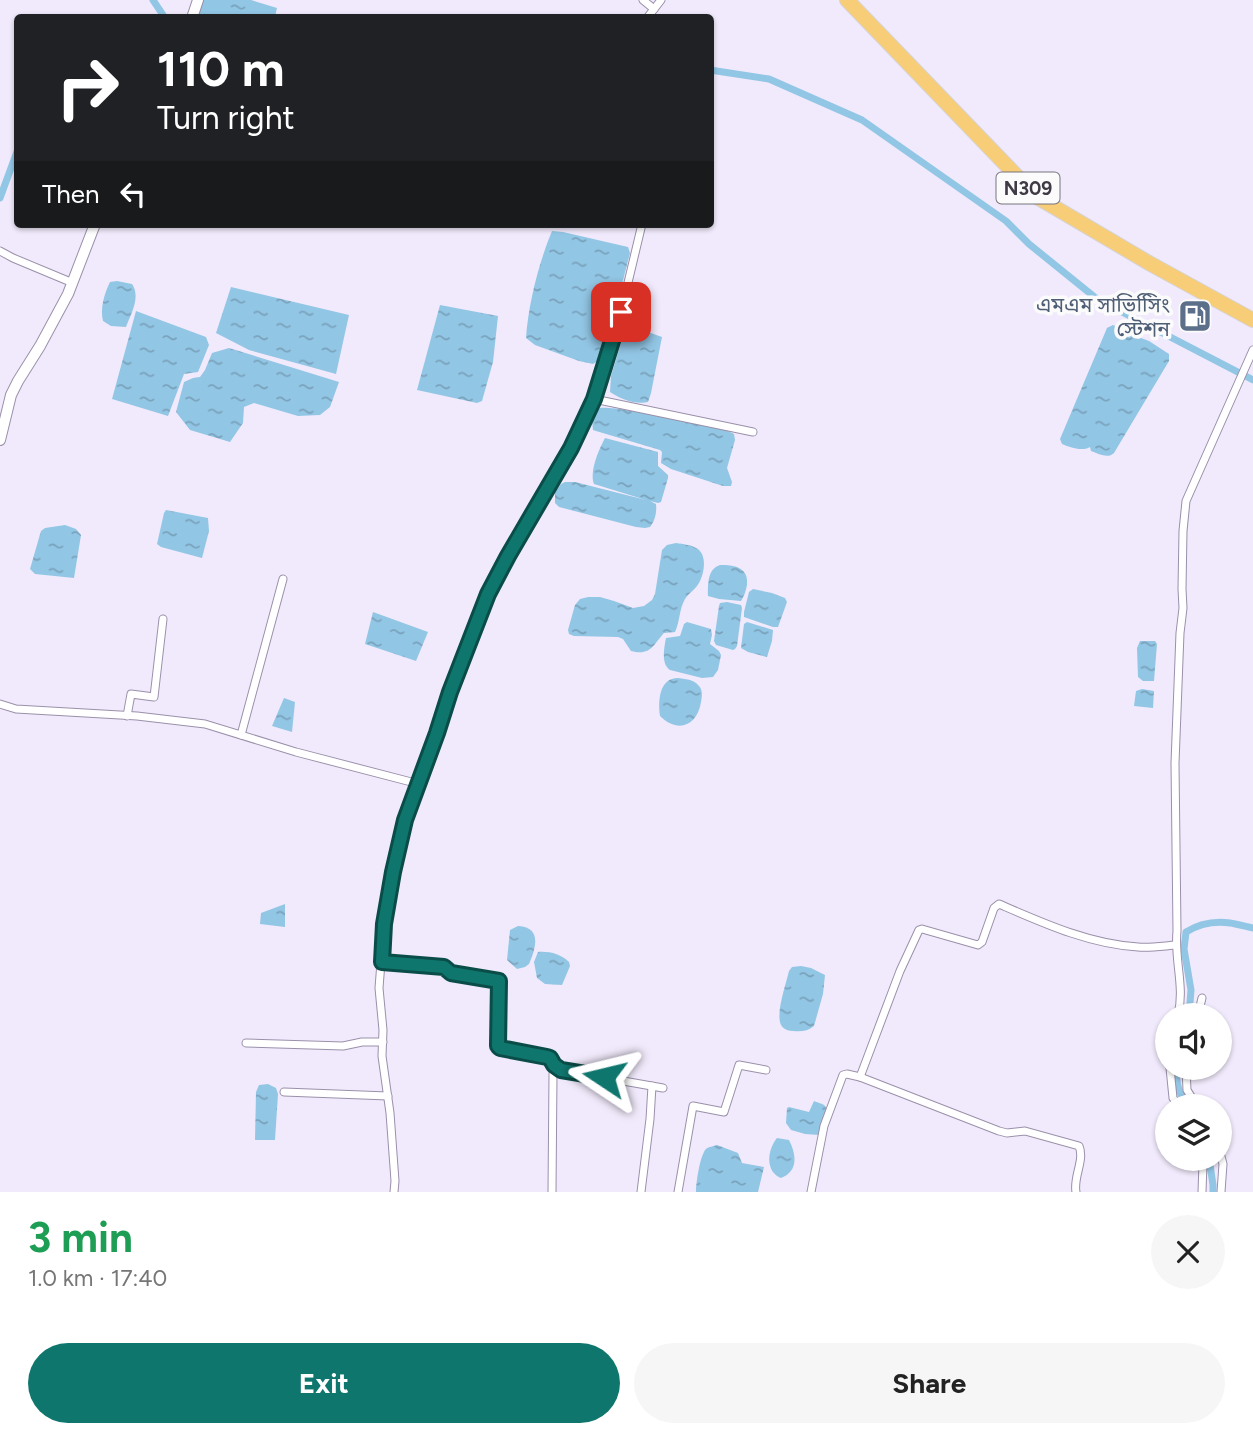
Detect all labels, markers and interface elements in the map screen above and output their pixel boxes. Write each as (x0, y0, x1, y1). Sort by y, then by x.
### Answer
text: 110 m (157, 39, 285, 98)
icon: right (42, 42, 133, 133)
text: Turn right (157, 99, 295, 137)
road number: N309 (996, 172, 1060, 204)
icon: left (114, 175, 152, 213)
text: Then (42, 178, 100, 210)
pin (591, 282, 651, 342)
place label: এমএম সাভ‌িসি‌িং স্ট‌েশন (1036, 292, 1170, 341)
icon: arrive (602, 293, 640, 331)
fuel station icon: এমএম সাভ‌িসি‌িং স্ট‌েশন (1176, 297, 1214, 335)
map controls (1155, 1003, 1232, 1171)
button: sound (1155, 1003, 1232, 1080)
position arrow (567, 1040, 641, 1114)
button: layers (1155, 1094, 1232, 1171)
text: 3 min (28, 1212, 133, 1263)
button: close (1151, 1215, 1225, 1289)
text: 1.0 km · 17:40 (28, 1264, 167, 1292)
button: Exit (28, 1343, 620, 1423)
button: Share (634, 1343, 1225, 1423)

